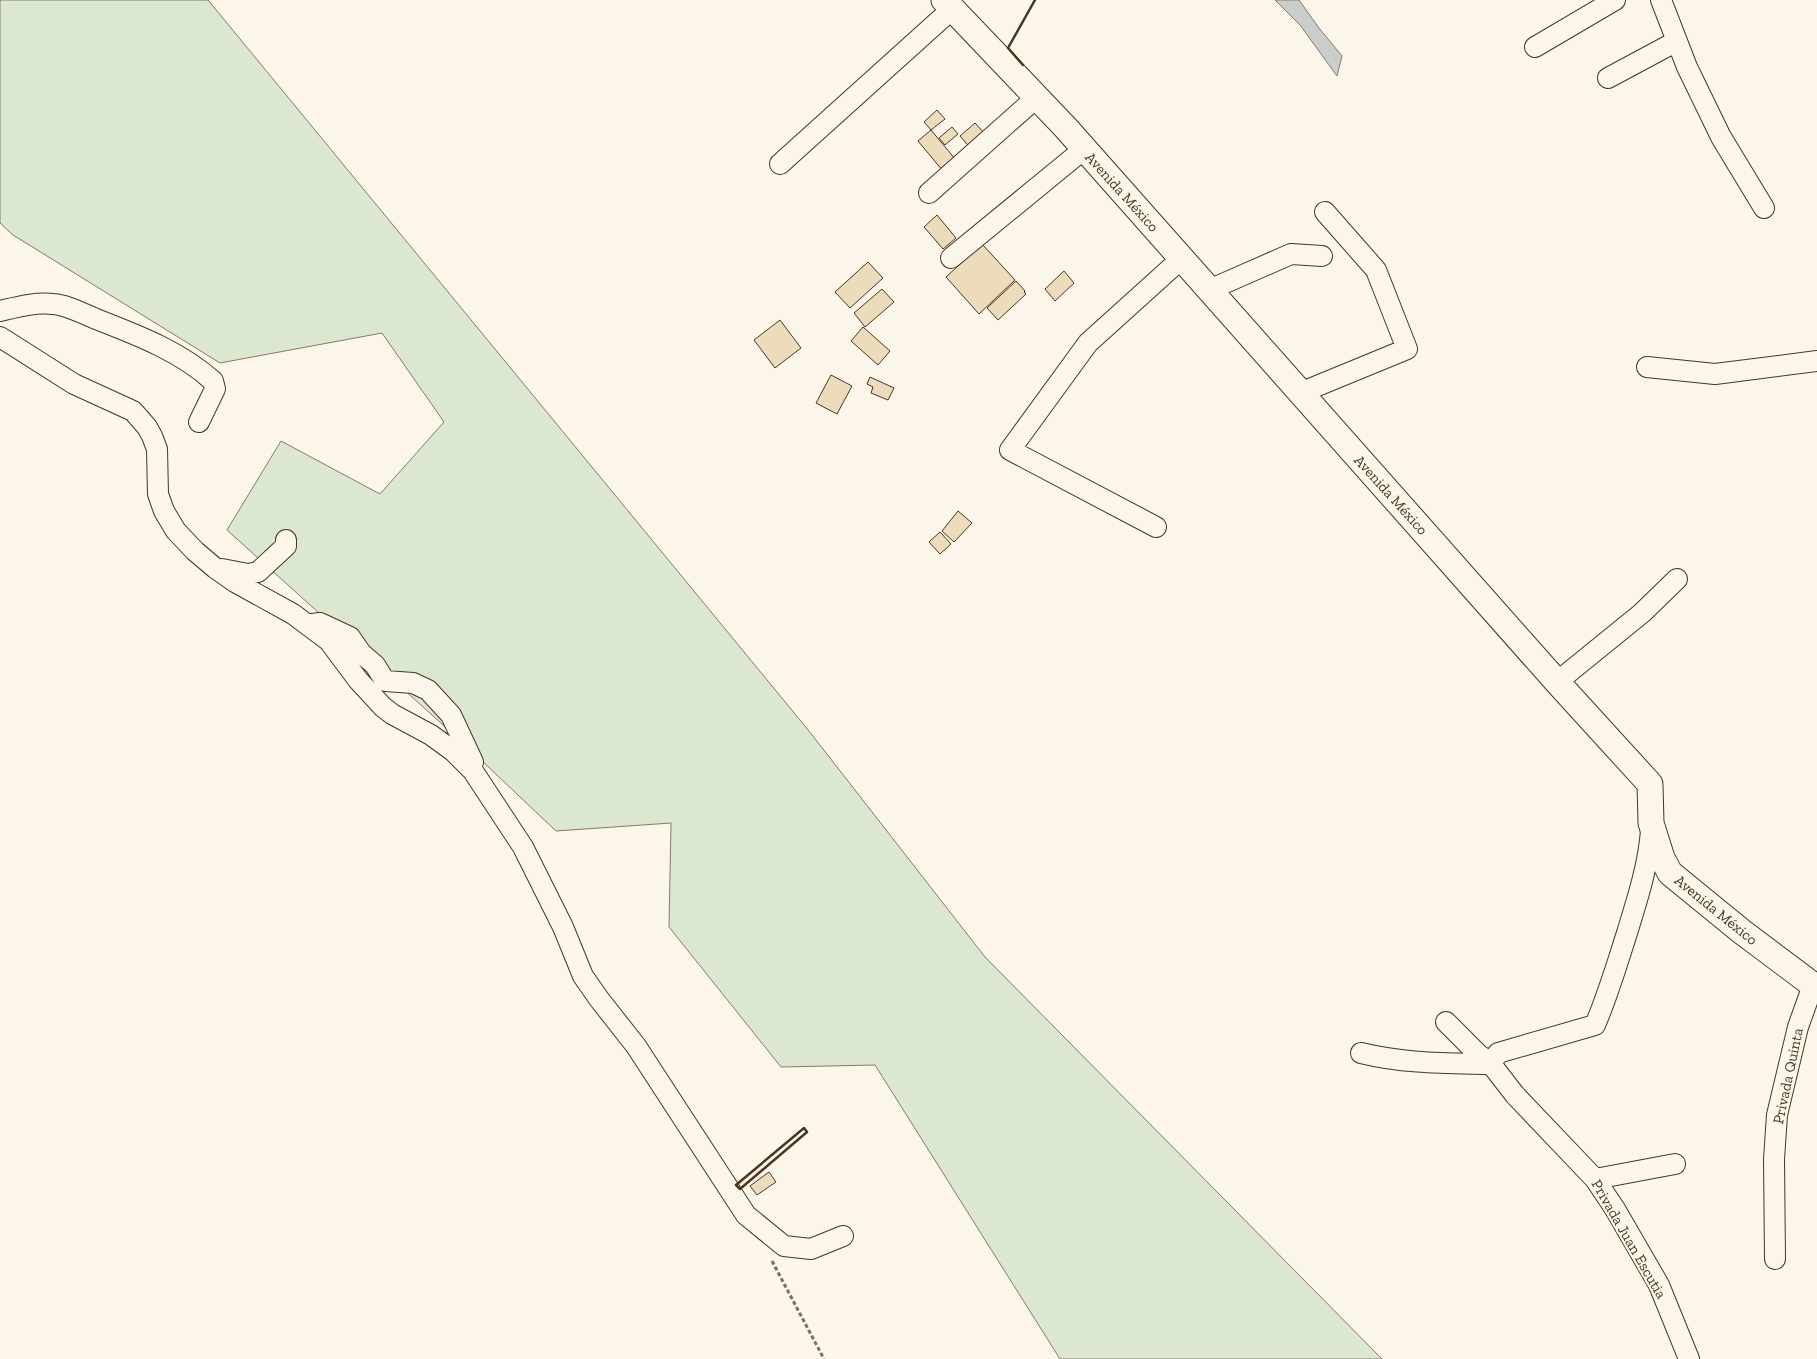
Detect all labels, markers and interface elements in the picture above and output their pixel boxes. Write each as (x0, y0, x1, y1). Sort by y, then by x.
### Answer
street label: Avenida México (1081, 148, 1163, 236)
street label: Avenida México (1350, 451, 1432, 539)
street label: Avenida México (1671, 871, 1761, 949)
street label: Privada Quinta (1769, 1026, 1807, 1126)
street label: Privada Juan Escutia (1588, 1176, 1670, 1302)

